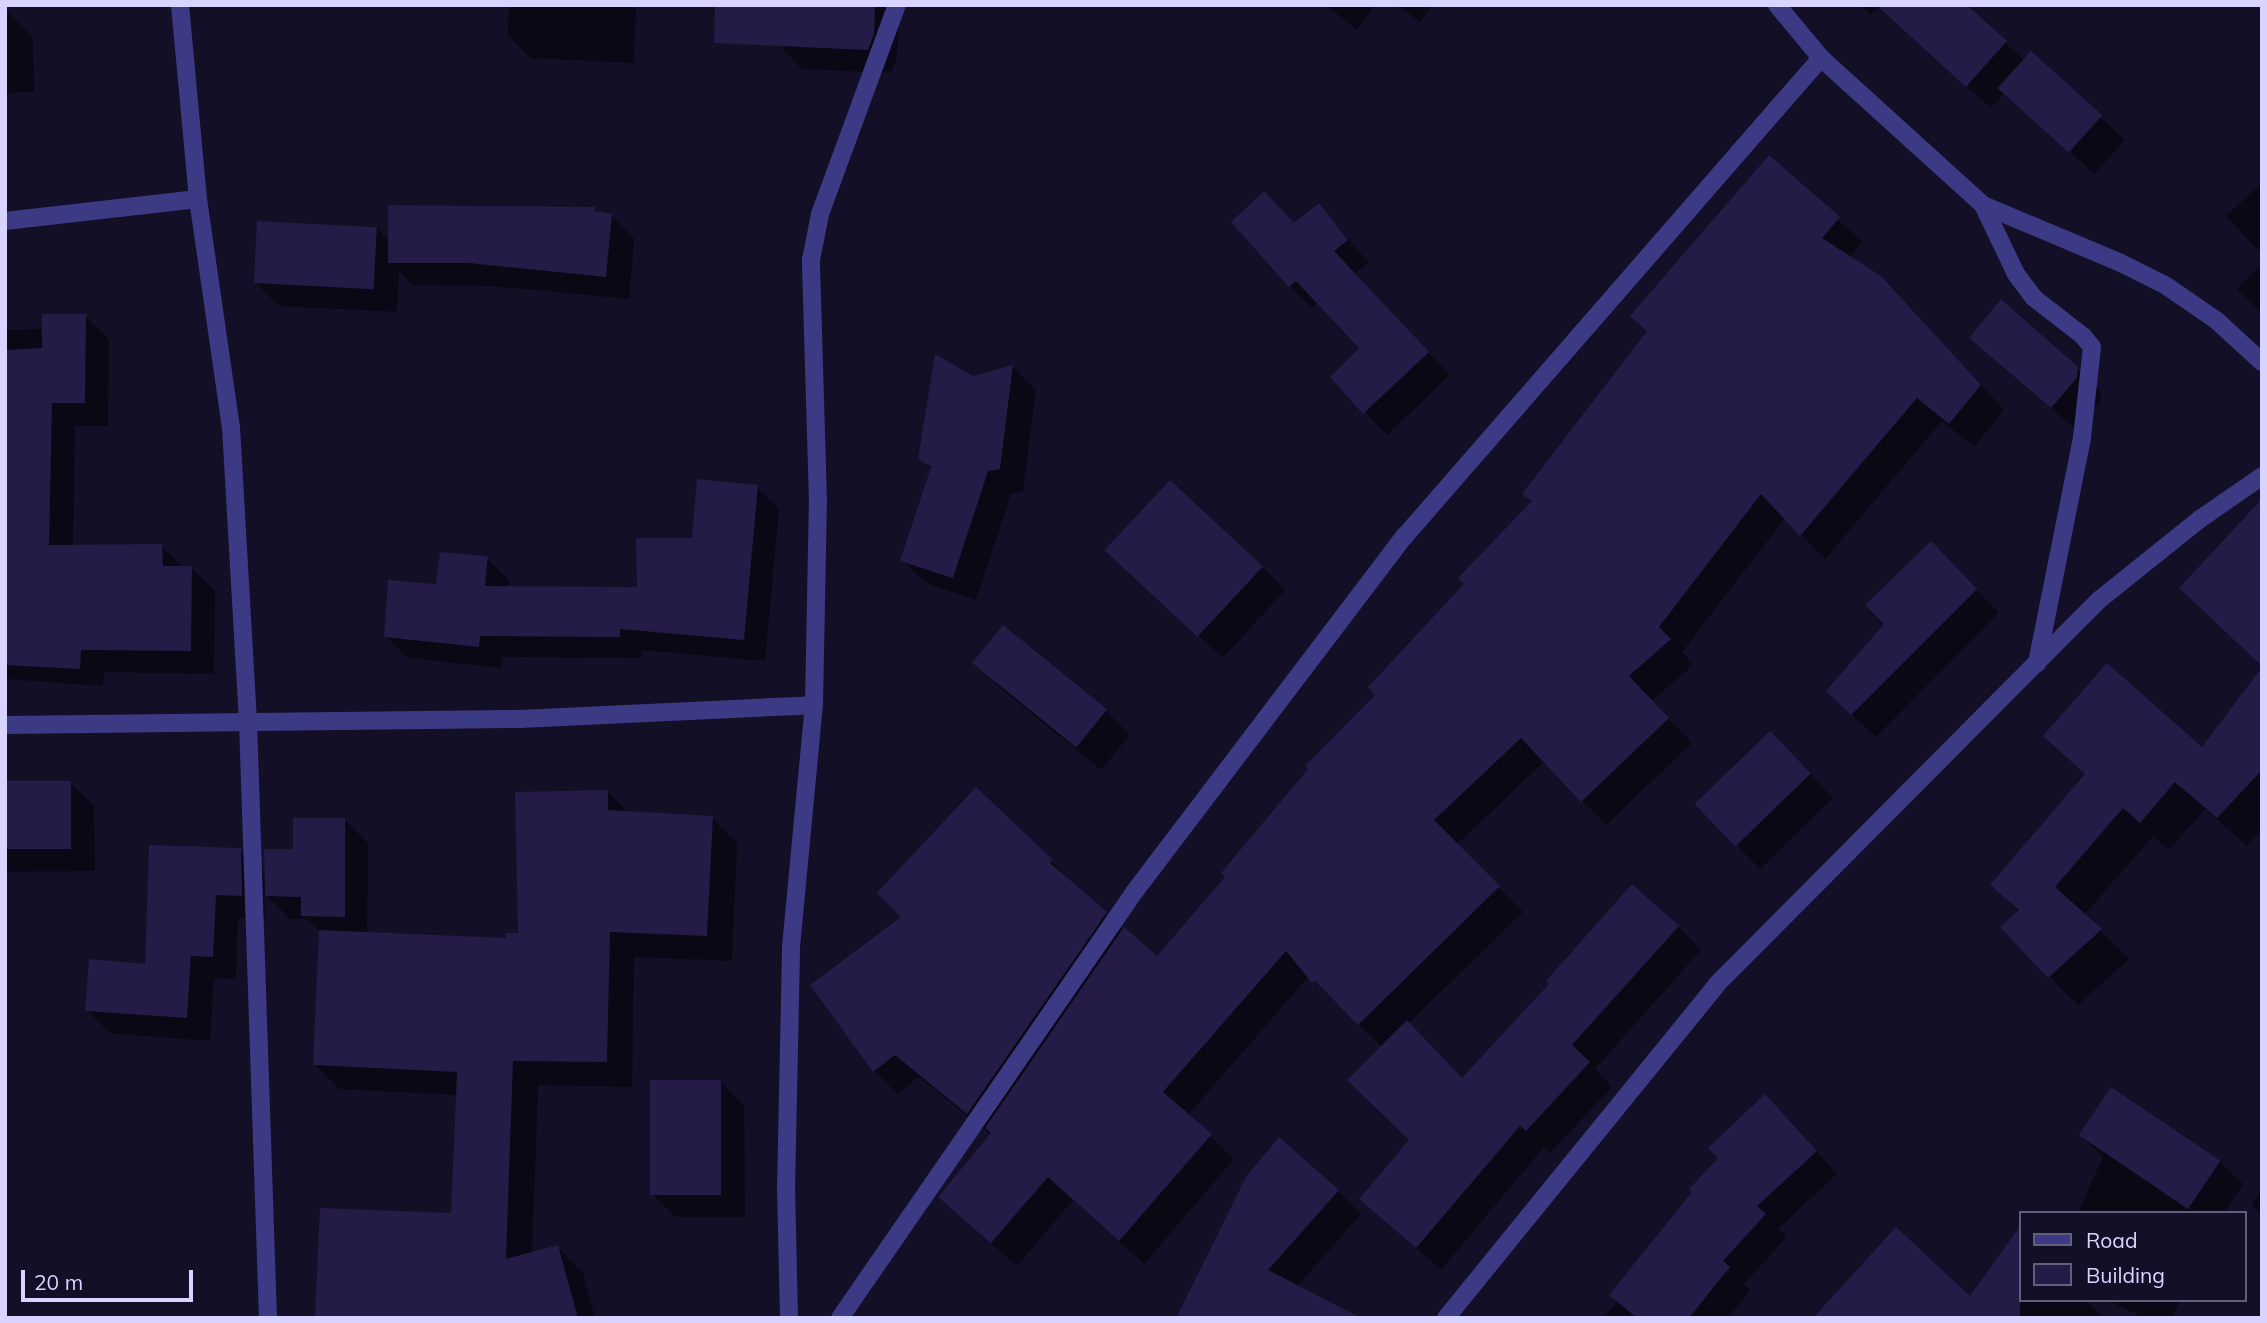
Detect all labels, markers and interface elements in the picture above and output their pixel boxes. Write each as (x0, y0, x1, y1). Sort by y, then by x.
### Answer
legend (2018, 1211, 2246, 1302)
text: Road (2086, 1227, 2137, 1253)
scale bar (24, 1256, 196, 1300)
text: Building (2086, 1262, 2165, 1288)
text: 20 m (34, 1269, 83, 1295)

